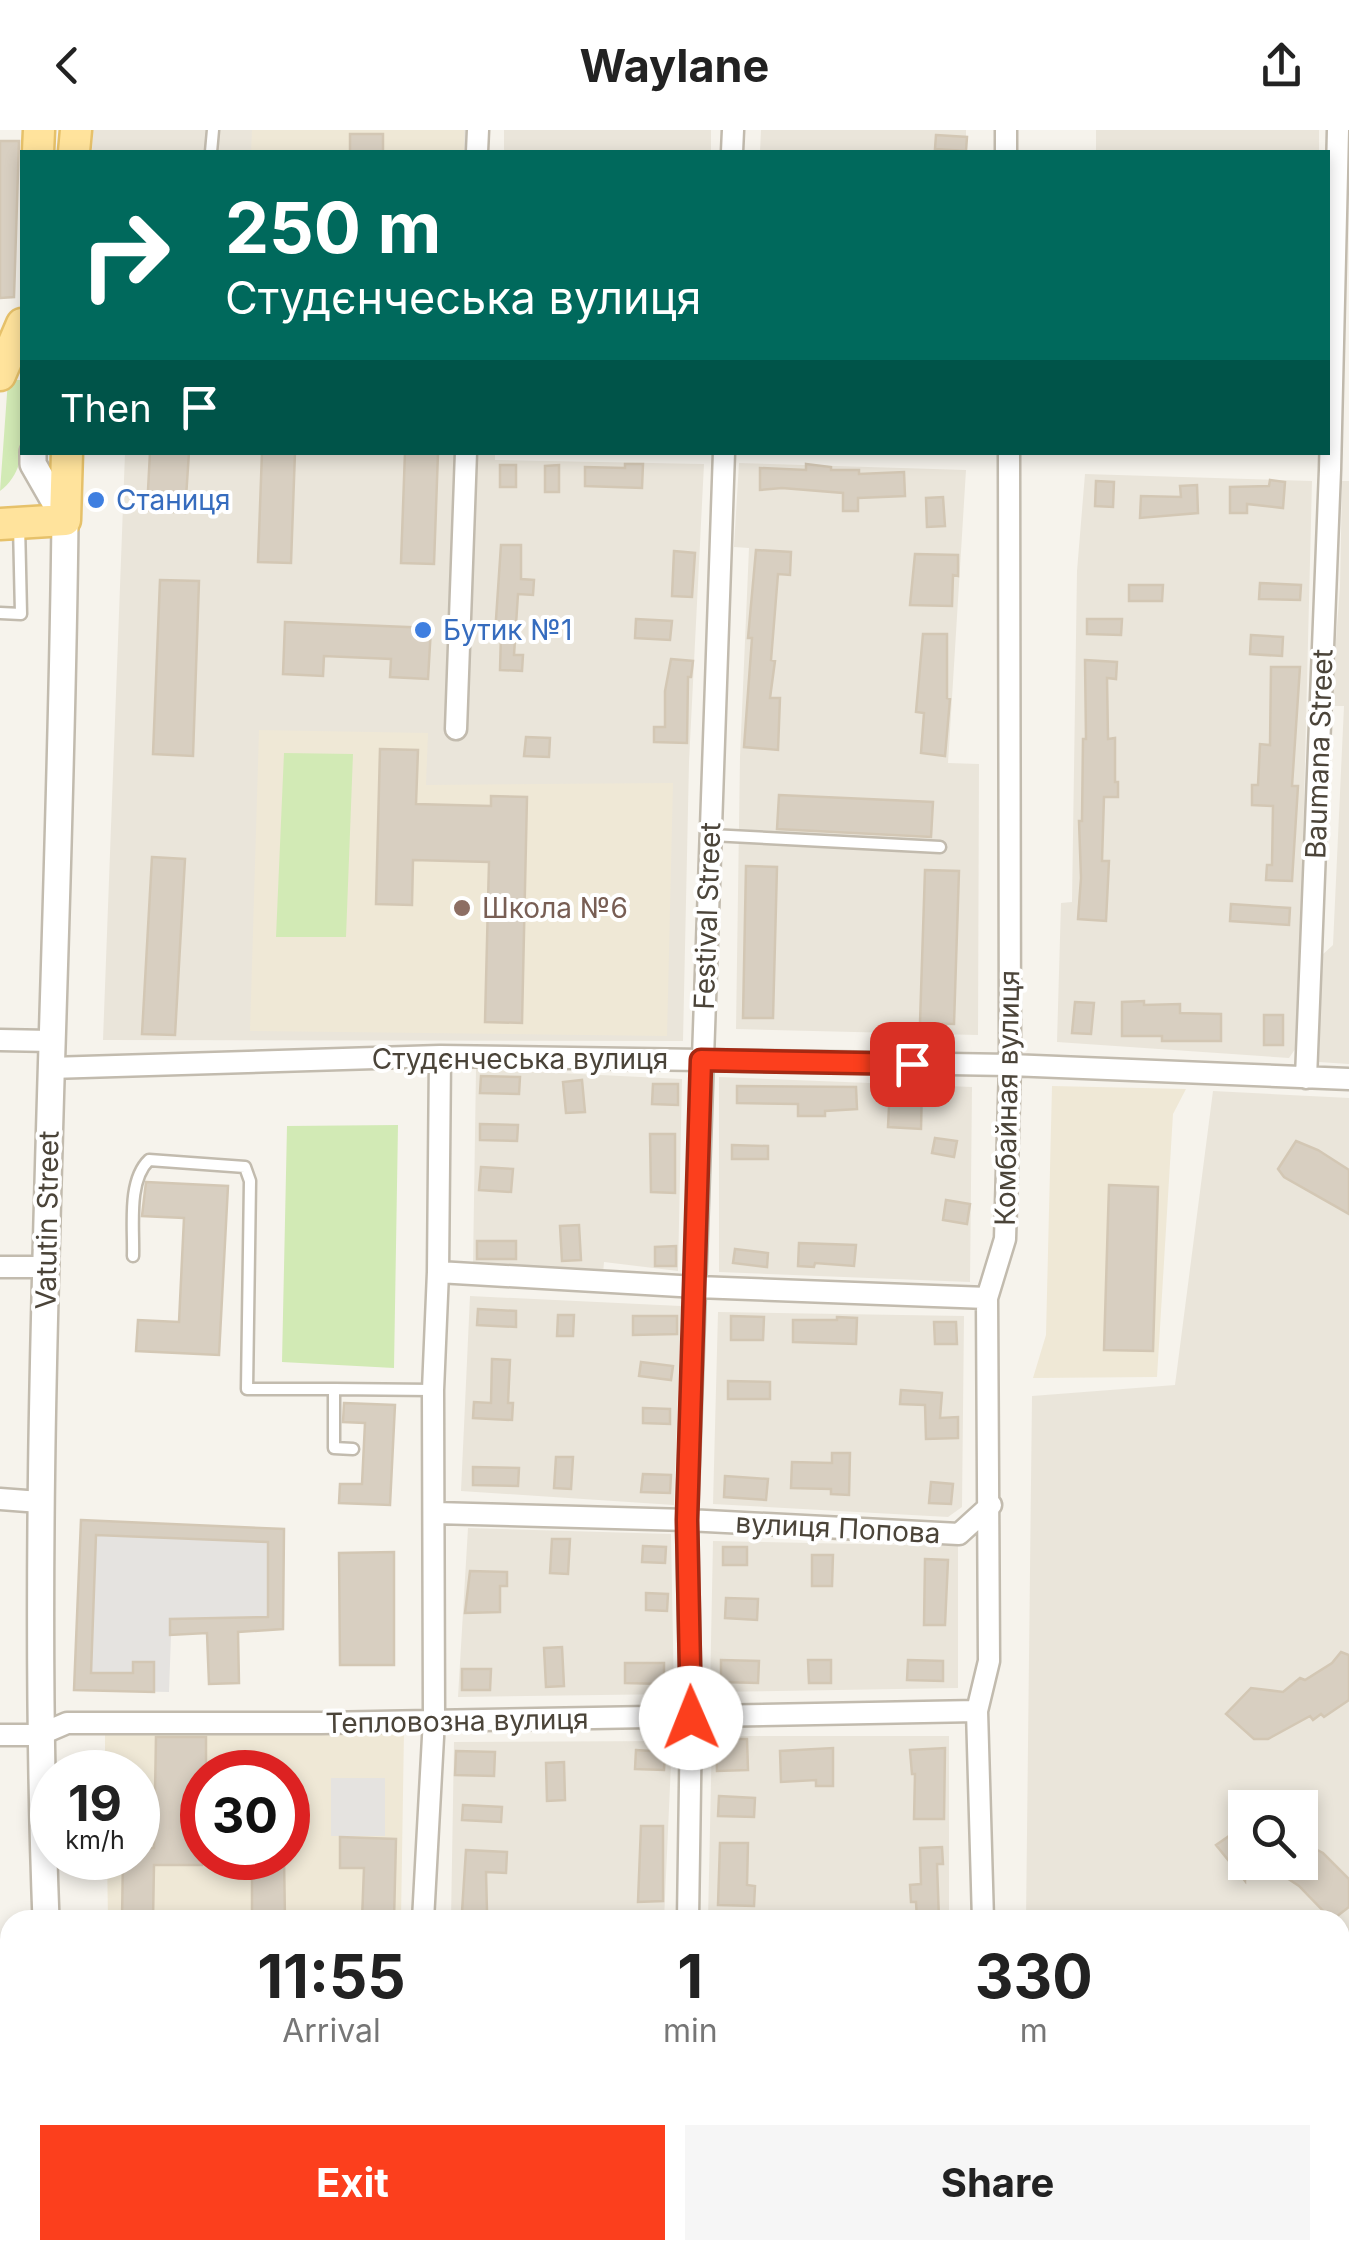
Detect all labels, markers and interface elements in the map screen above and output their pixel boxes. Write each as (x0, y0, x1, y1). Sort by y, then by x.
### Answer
icon: back (40, 38, 95, 93)
text: Waylane (580, 38, 769, 93)
icon: share (1254, 38, 1309, 93)
text: 250 m (225, 185, 442, 270)
icon: right (60, 190, 190, 320)
text: Студєнчеська вулиця (225, 270, 701, 325)
icon: arrive (172, 380, 227, 435)
text: Then (60, 385, 152, 431)
place label: Станиця (116, 483, 231, 517)
marker: Станиця (85, 489, 107, 511)
place label: Бутик №1 (443, 613, 572, 647)
marker: Бутик №1 (412, 619, 434, 641)
street label: Baumana Street (1298, 648, 1340, 860)
street label: Festival Street (687, 822, 727, 1010)
place label: Школа №6 (482, 891, 628, 925)
marker: Школа №6 (451, 897, 473, 919)
street label: Комбайная вулиця (988, 970, 1026, 1226)
pin (870, 1022, 955, 1107)
icon: arrive (885, 1037, 940, 1092)
street label: Студєнчеська вулиця (372, 1042, 668, 1076)
street label: Vatutin Street (28, 1130, 66, 1310)
street label: вулиця Попова (735, 1506, 941, 1550)
position arrow (639, 1666, 743, 1770)
street label: Тепловозна вулиця (325, 1702, 589, 1740)
speed limit sign: 30 (180, 1750, 310, 1880)
text: 19 (68, 1773, 122, 1833)
map controls (1228, 1790, 1318, 1880)
button: search (1228, 1790, 1318, 1880)
text: km/h (65, 1825, 125, 1855)
text: 11:55 (257, 1940, 406, 2012)
text: 1 (677, 1940, 703, 2012)
text: 330 (975, 1940, 1093, 2012)
text: Arrival (282, 2011, 381, 2050)
text: min (663, 2011, 718, 2050)
text: m (1020, 2011, 1048, 2050)
button: Exit (40, 2125, 665, 2240)
button: Share (685, 2125, 1310, 2240)

